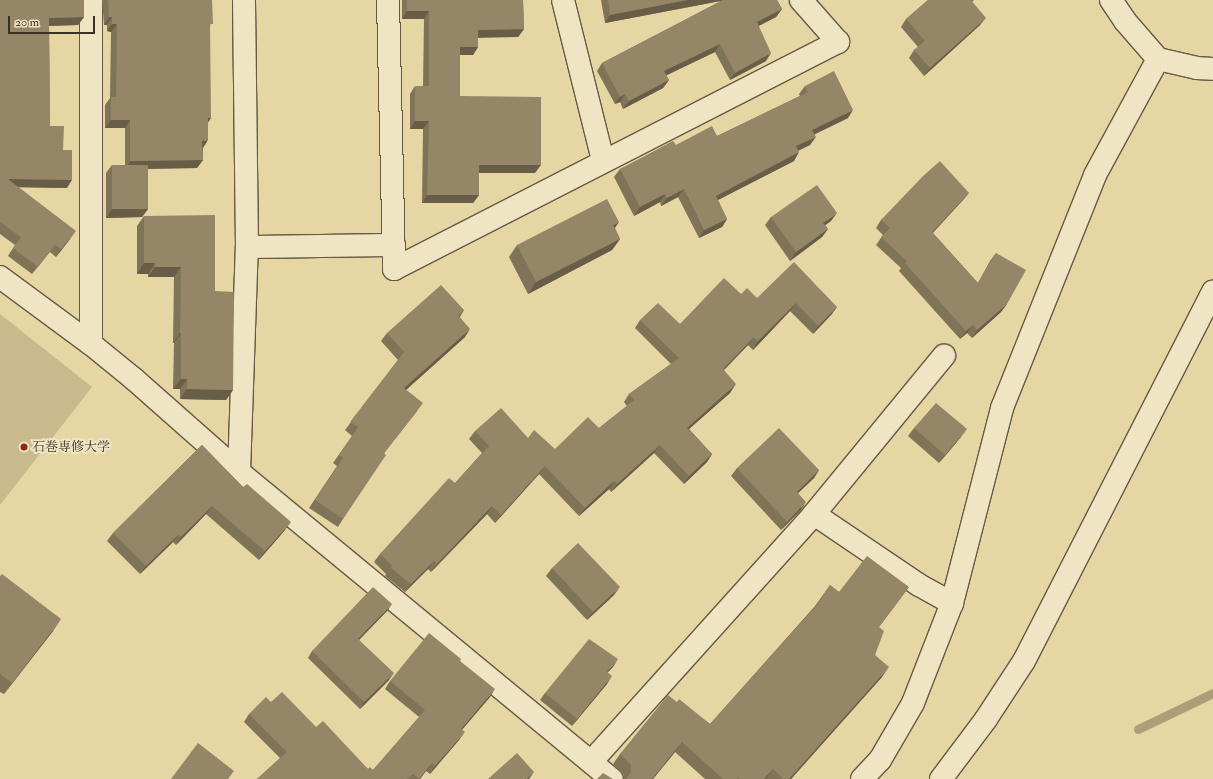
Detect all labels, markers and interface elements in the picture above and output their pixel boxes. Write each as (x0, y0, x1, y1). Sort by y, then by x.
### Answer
scale bar (10, 8, 97, 34)
text: 20 m (15, 15, 39, 30)
place label: 石巻専修大学 (32, 439, 110, 455)
marker: 石巻専修大学 (19, 442, 29, 452)

